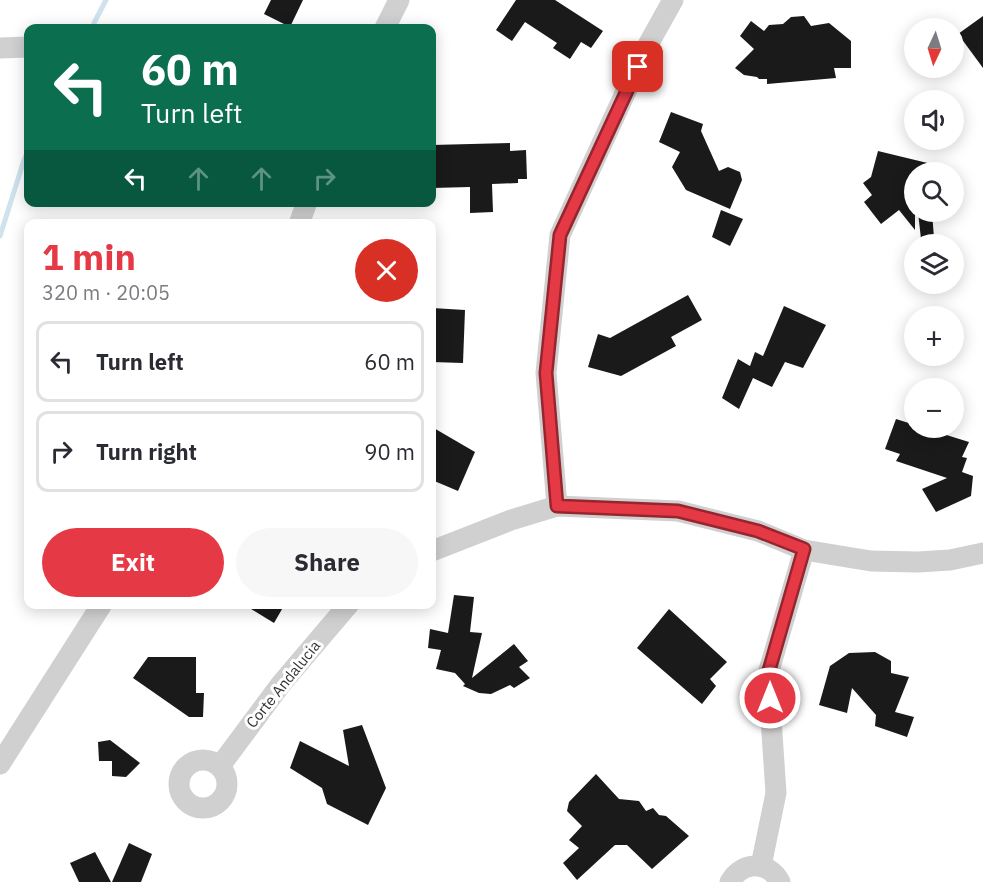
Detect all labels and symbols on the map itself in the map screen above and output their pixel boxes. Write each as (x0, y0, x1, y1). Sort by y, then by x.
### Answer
north arrow (904, 18, 964, 78)
pin (612, 41, 663, 92)
street label: Corte Andalucia (242, 636, 324, 732)
position arrow (738, 666, 802, 730)

